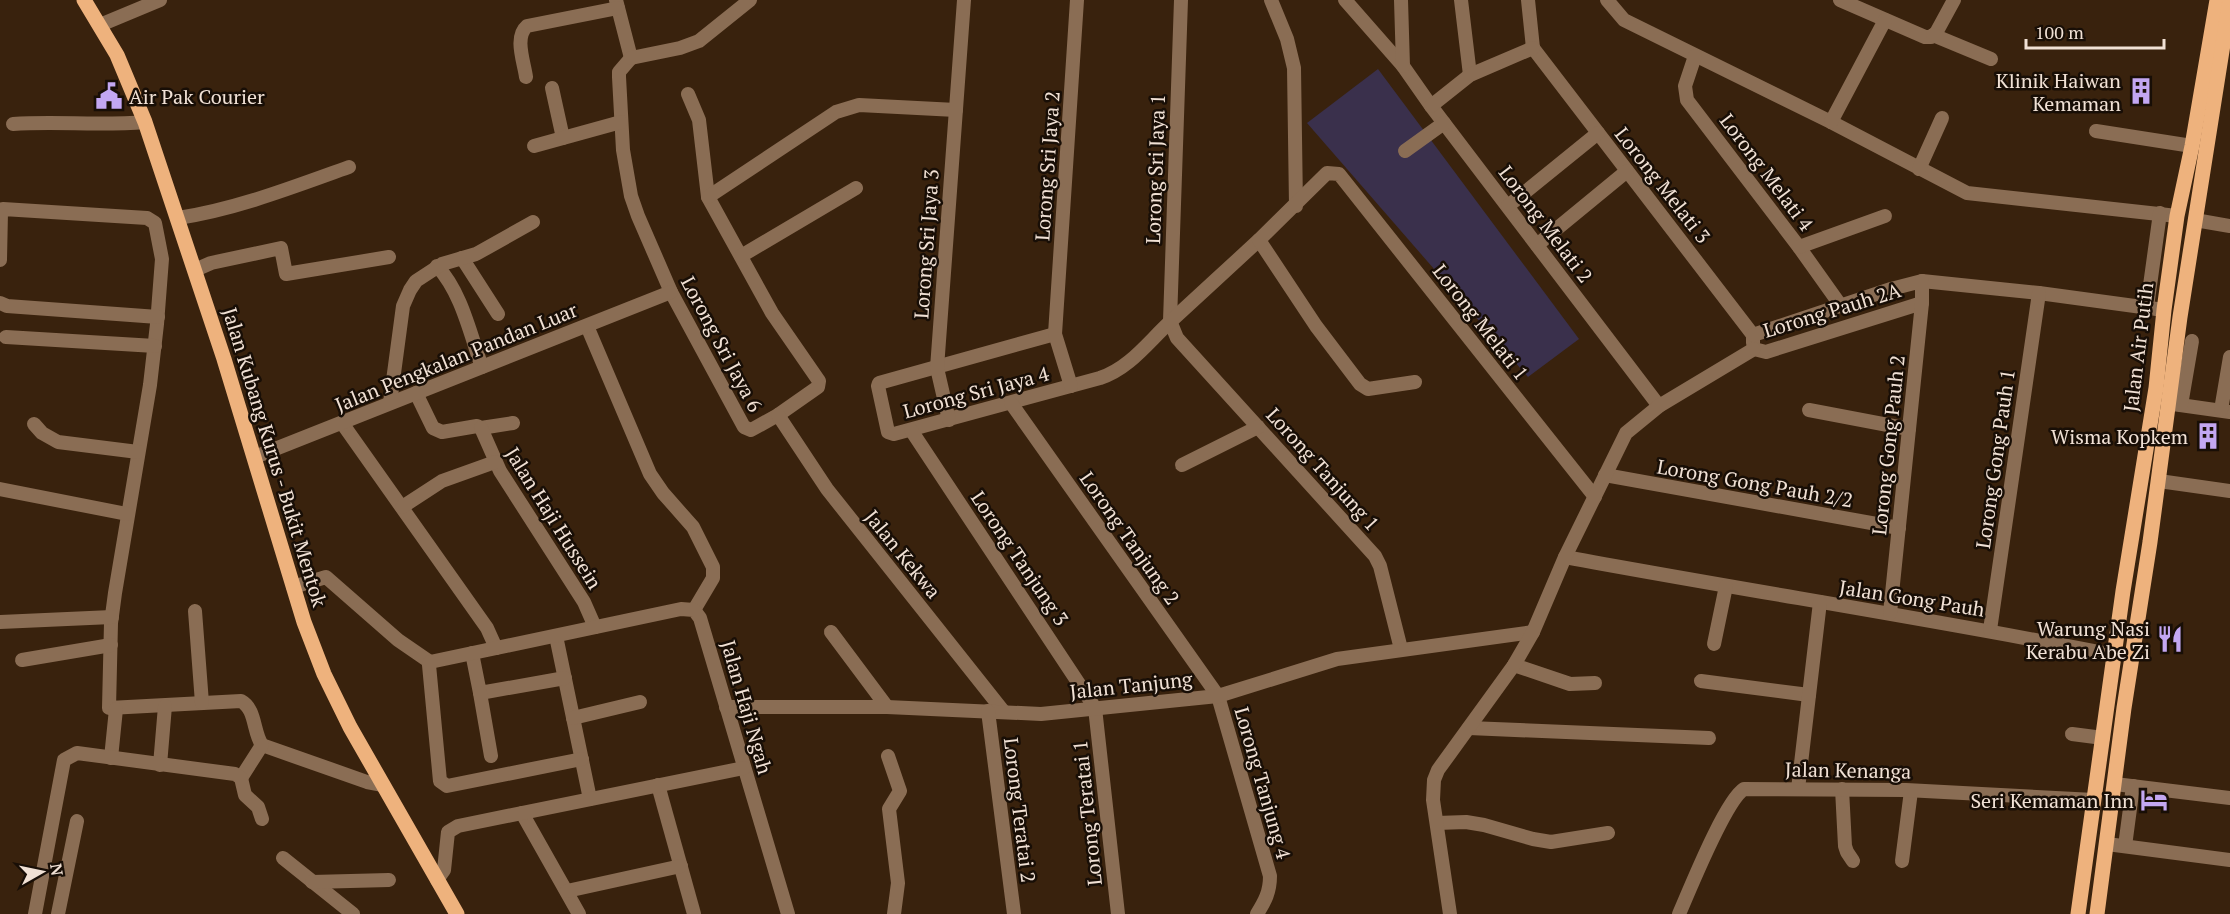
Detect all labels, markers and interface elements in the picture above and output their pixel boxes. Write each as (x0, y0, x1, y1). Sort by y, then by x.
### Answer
scale bar (2026, 12, 2164, 50)
text: 100 m (2035, 20, 2084, 44)
place label: Klinik Haiwan Kemaman (1996, 67, 2121, 117)
building icon: Klinik Haiwan Kemaman (2126, 76, 2156, 106)
public building icon: Air Pak Courier (94, 81, 124, 111)
place label: Air Pak Courier (129, 83, 265, 110)
street label: Lorong Sri Jaya 2 (1028, 90, 1066, 242)
street label: Lorong Sri Jaya 1 (1139, 94, 1171, 244)
street label: Lorong Melati 4 (1714, 108, 1820, 237)
street label: Lorong Melati 3 (1609, 121, 1717, 249)
street label: Lorong Melati 2 (1493, 160, 1599, 288)
street label: Lorong Sri Jaya 3 (907, 168, 945, 320)
street label: Lorong Melati 1 (1427, 258, 1535, 386)
street label: Lorong Sri Jaya 6 (675, 271, 769, 417)
street label: Lorong Pauh 2A (1760, 276, 1904, 344)
street label: Jalan Air Putih (2117, 280, 2159, 413)
street label: Jalan Pengkalan Pandan Luar (331, 296, 581, 418)
street label: Jalan Kubang Kurus - Bukit Mentok (217, 304, 334, 611)
street label: Lorong Gong Pauh 2 (1865, 354, 1911, 536)
street label: Lorong Sri Jaya 4 (900, 359, 1052, 424)
street label: Lorong Gong Pauh 1 (1969, 368, 2021, 550)
street label: Lorong Tanjung 1 (1260, 402, 1386, 536)
building icon: Wisma Kopkem (2193, 421, 2223, 451)
place label: Wisma Kopkem (2051, 423, 2188, 450)
street label: Jalan Haji Hussein (500, 442, 609, 594)
street label: Lorong Gong Pauh 2/2 (1655, 452, 1855, 514)
street label: Lorong Tanjung 2 (1074, 466, 1186, 610)
street label: Lorong Tanjung 3 (965, 485, 1075, 631)
street label: Jalan Kekwa (859, 504, 947, 604)
street label: Jalan Gong Pauh (1837, 573, 1987, 623)
place label: Warung Nasi Kerabu Abe Zi (2026, 615, 2150, 665)
restaurant icon: Warung Nasi Kerabu Abe Zi (2155, 624, 2185, 654)
street label: Jalan Haji Ngah (715, 637, 779, 777)
street label: Jalan Tanjung (1068, 665, 1194, 705)
street label: Lorong Tanjung 4 (1228, 704, 1298, 862)
street label: Lorong Teratai 2 (998, 736, 1042, 884)
street label: Lorong Teratai 1 (1066, 739, 1108, 887)
street label: Jalan Kenanga (1785, 755, 1911, 785)
hotel icon: Seri Kemaman Inn (2139, 785, 2169, 815)
place label: Seri Kemaman Inn (1970, 787, 2134, 814)
north arrow (12, 842, 72, 902)
text: N (45, 862, 69, 877)

